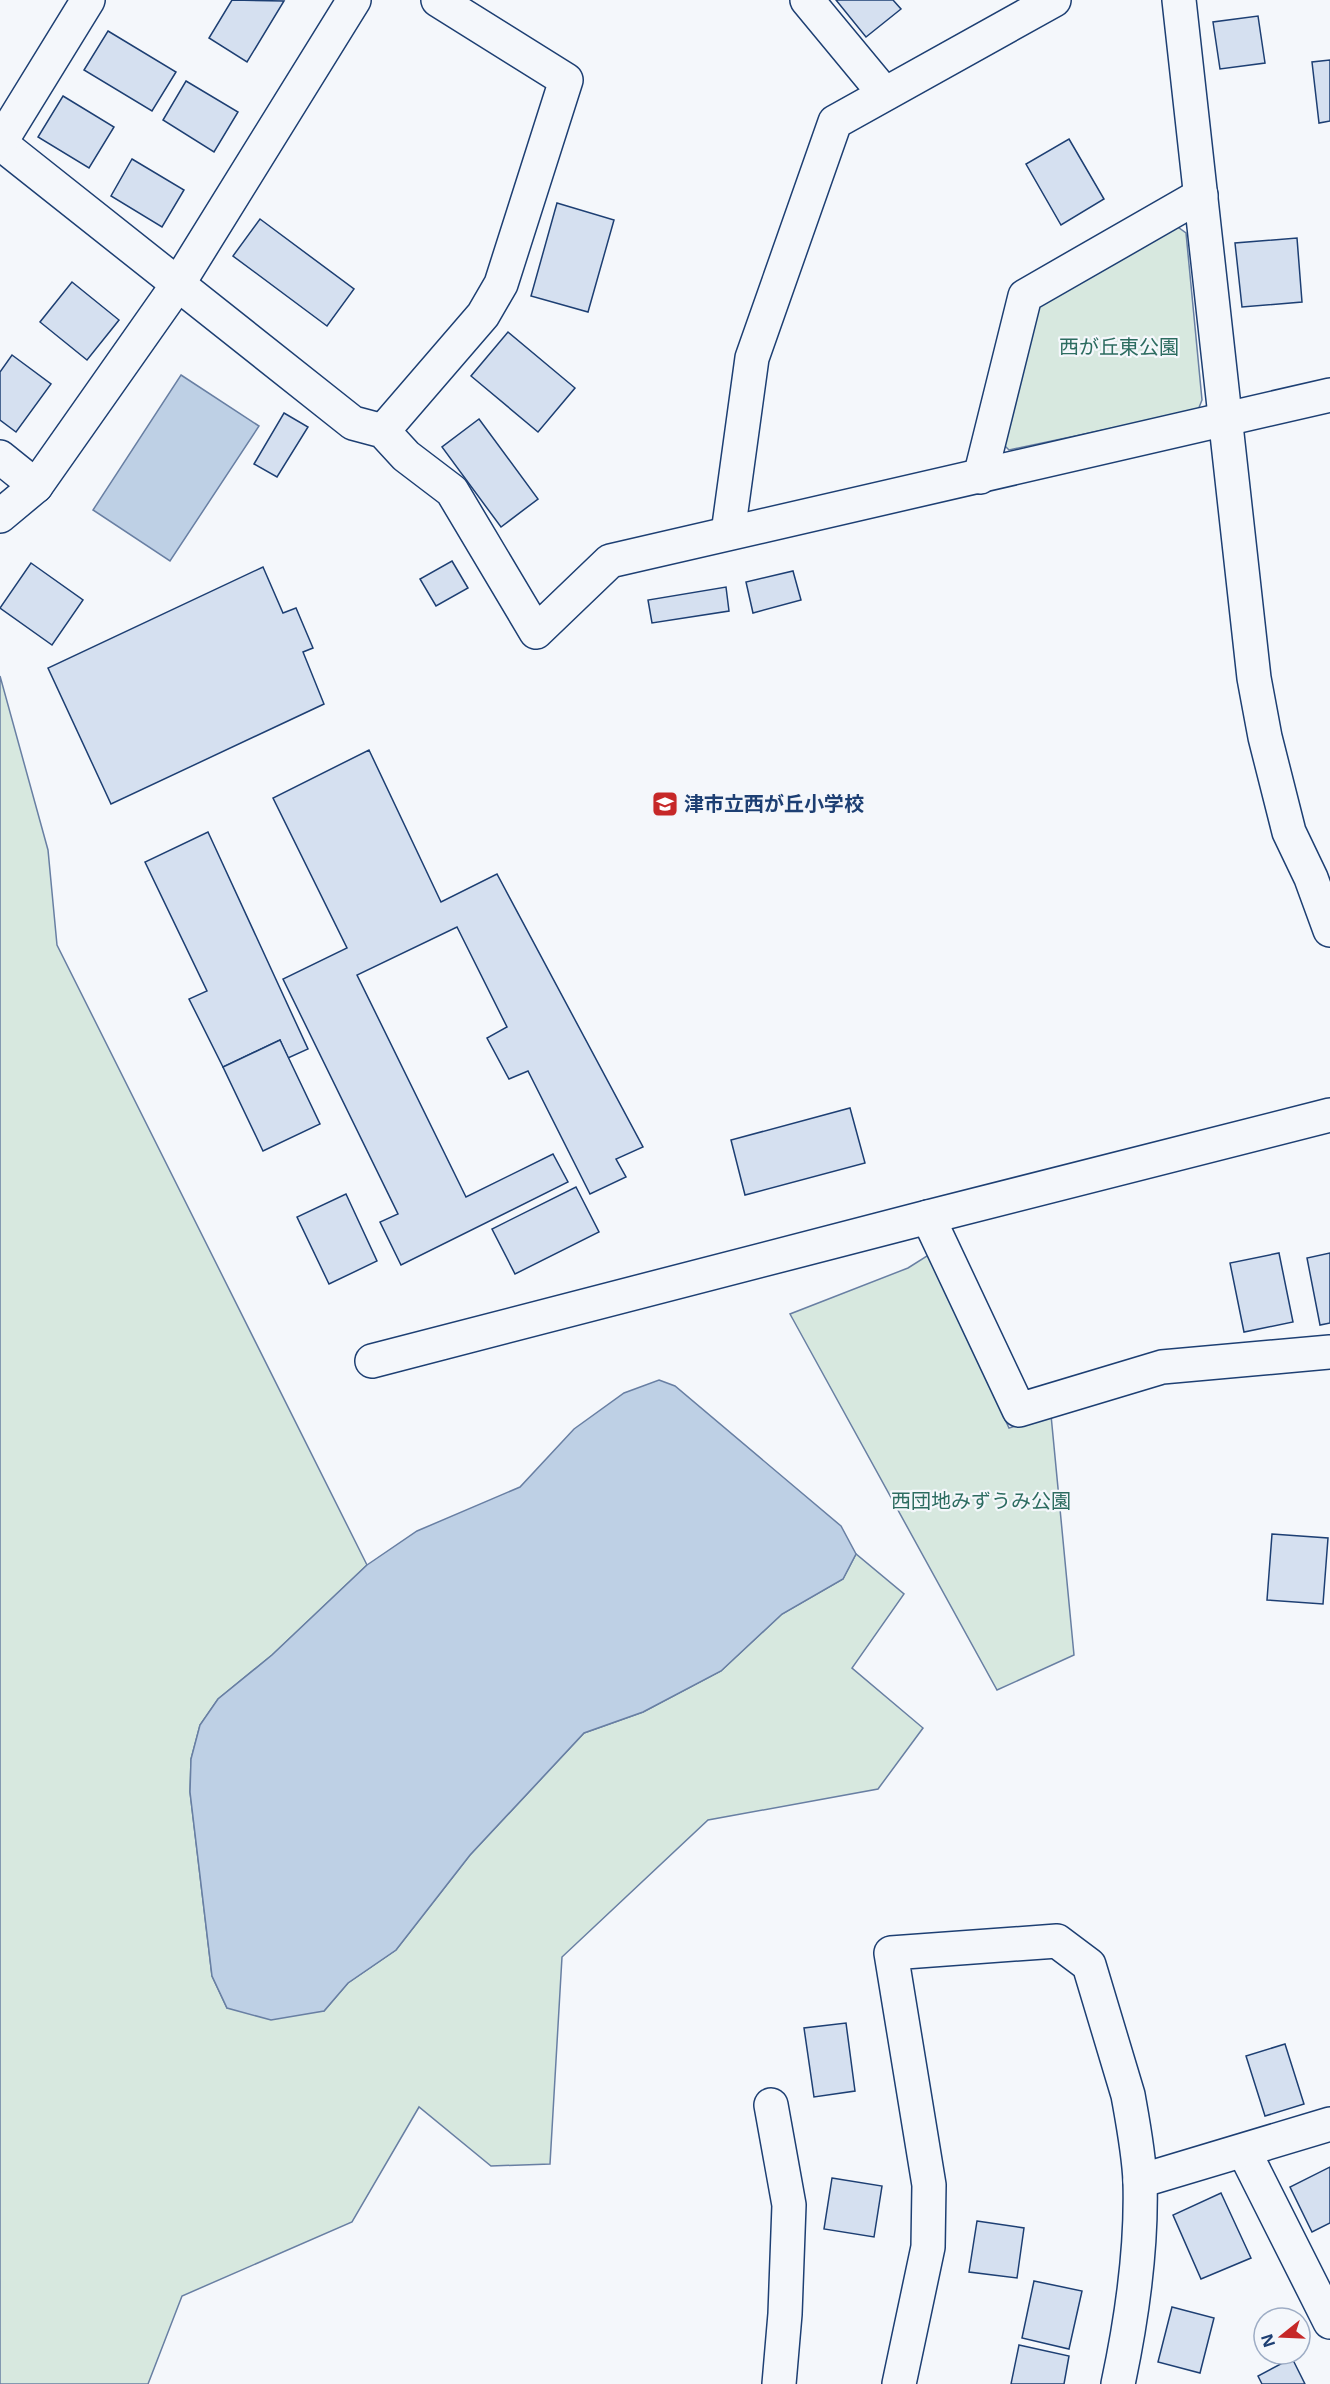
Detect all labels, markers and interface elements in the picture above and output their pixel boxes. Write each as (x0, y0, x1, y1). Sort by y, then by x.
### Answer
park label: 西が丘東公園 (1059, 333, 1179, 360)
school or university icon: 津市立西が丘小学校 (650, 789, 680, 819)
place label: 津市立西が丘小学校 (684, 790, 864, 817)
park label: 西団地みずうみ公園 (891, 1487, 1071, 1514)
north arrow (1252, 2306, 1312, 2366)
text: N (1255, 2331, 1280, 2350)

